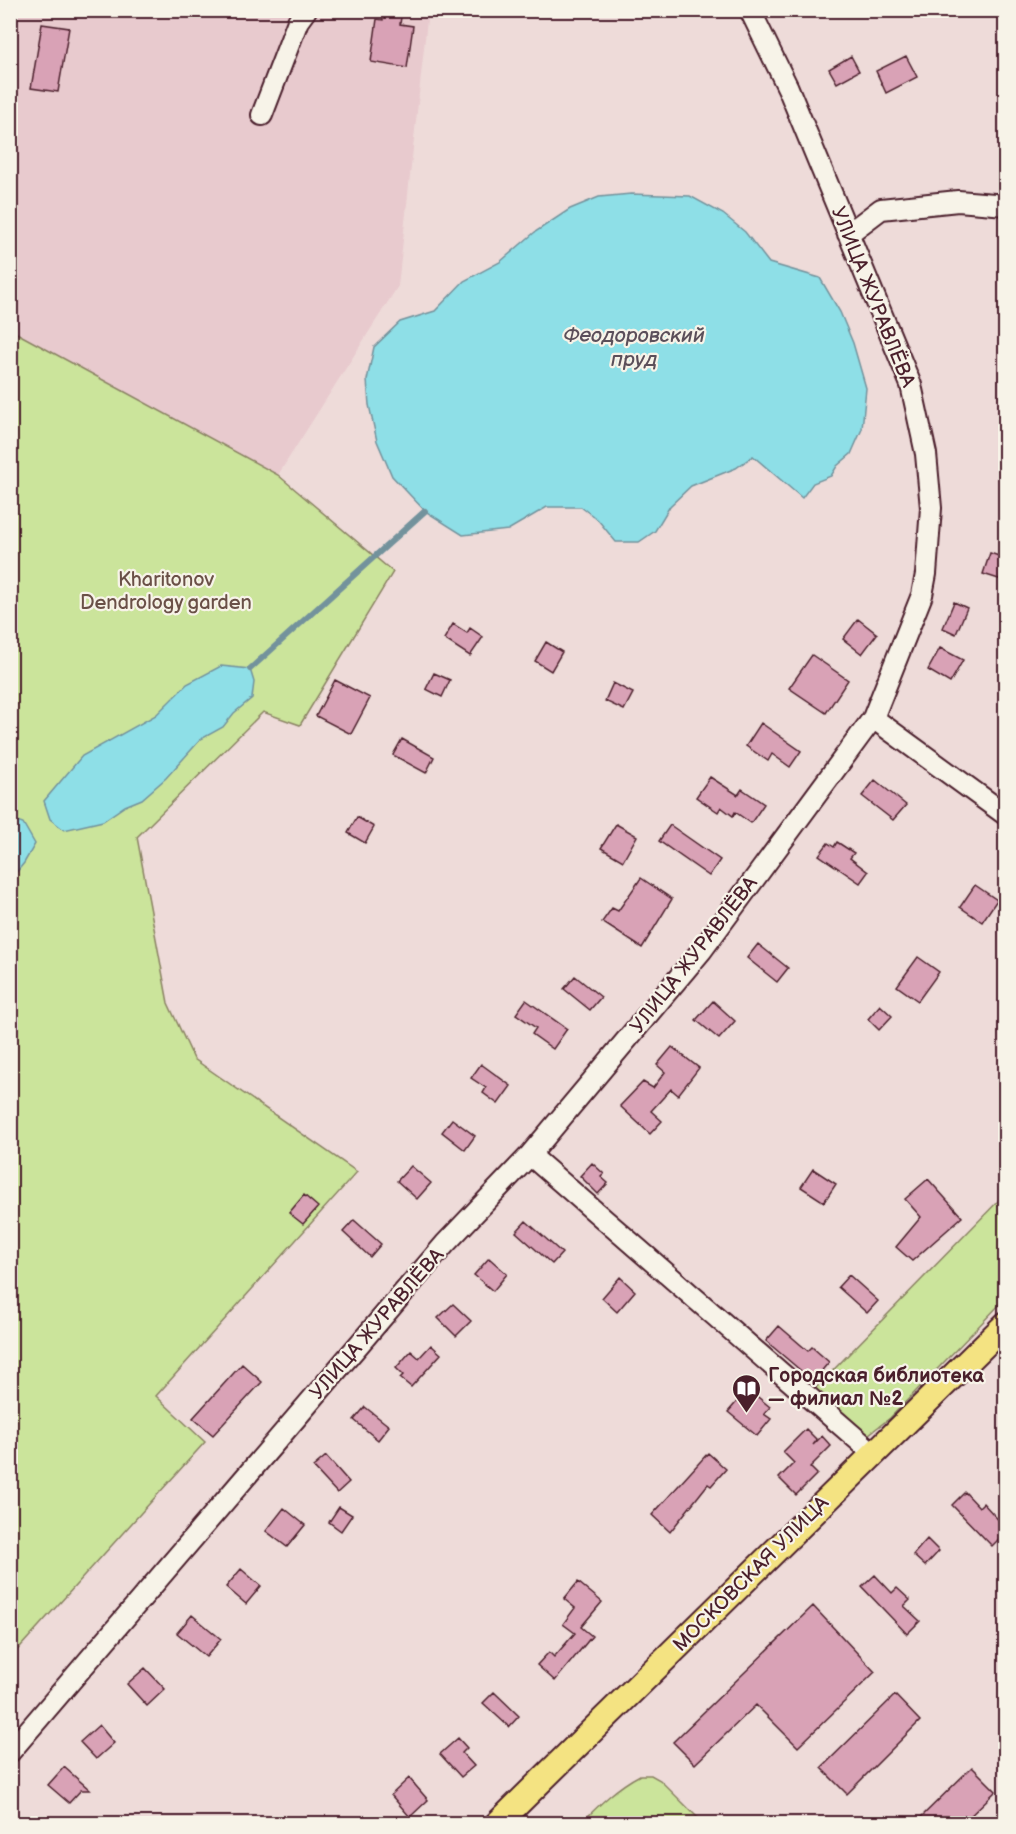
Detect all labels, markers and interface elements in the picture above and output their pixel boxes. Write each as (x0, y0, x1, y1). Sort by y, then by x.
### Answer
street label: УЛИЦА ЖУРАВЛЁВА (826, 203, 921, 392)
water label: Феодоровский пруд (563, 323, 705, 372)
park label: Kharitonov Dendrology garden (80, 568, 252, 615)
street label: УЛИЦА ЖУРАВЛЁВА (624, 870, 763, 1038)
street label: УЛИЦА ЖУРАВЛЁВА (304, 1242, 450, 1405)
place label: Городская библиотека — филиал №2 (768, 1364, 984, 1411)
library icon: Городская библиотека — филиал №2 (731, 1372, 763, 1414)
street label: МОСКОВСКАЯ УЛИЦА (668, 1491, 834, 1657)

